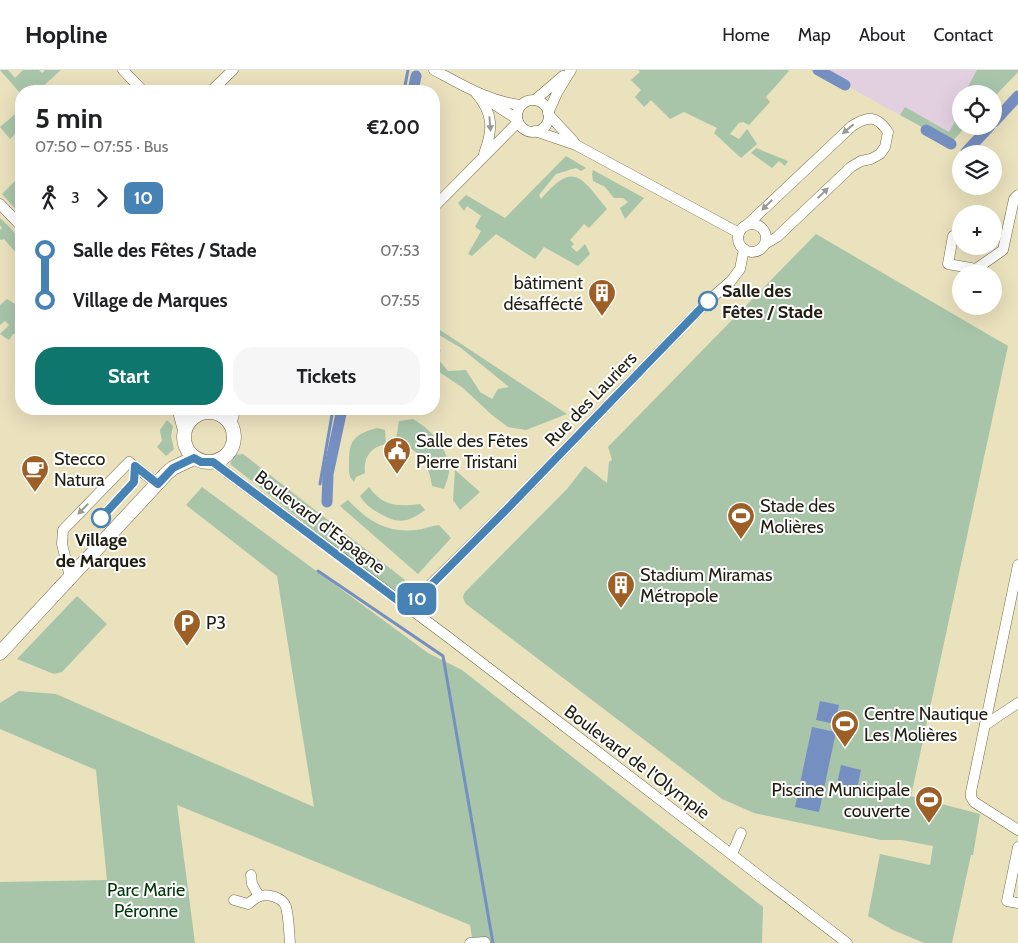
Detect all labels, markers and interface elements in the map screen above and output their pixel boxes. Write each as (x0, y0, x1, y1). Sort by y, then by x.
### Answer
text: Hopline (25, 20, 107, 49)
text: Home (722, 24, 770, 46)
text: Map (798, 24, 831, 46)
text: About (859, 24, 905, 46)
text: Contact (933, 24, 993, 46)
map controls (952, 85, 1002, 315)
button: locate (952, 85, 1002, 135)
text: 5 min (35, 101, 103, 135)
text: €2.00 (367, 116, 420, 139)
one-way arrow (486, 117, 494, 133)
one-way arrow (842, 124, 855, 135)
text: 07:50 – 07:55 · Bus (35, 137, 168, 156)
button: layers (952, 145, 1002, 195)
icon: walk (35, 184, 63, 212)
icon: forward (88, 184, 116, 212)
text: 10 (134, 187, 153, 209)
one-way arrow (817, 187, 829, 199)
text: 3 (71, 188, 80, 207)
one-way arrow (761, 199, 773, 211)
button: + (952, 205, 1002, 255)
text: Salle des Fêtes / Stade (73, 239, 257, 262)
text: 07:53 (380, 241, 420, 260)
button: − (952, 265, 1002, 315)
place label: bâtiment désaffécté (503, 272, 583, 315)
building icon: bâtiment désaffécté (587, 278, 617, 317)
place label: Salle des Fêtes / Stade (722, 280, 823, 323)
text: Village de Marques (73, 289, 228, 312)
text: 07:55 (380, 291, 420, 310)
marker: Salle des Fêtes / Stade (698, 291, 718, 311)
button: Start (35, 347, 223, 405)
button: Tickets (233, 347, 420, 405)
street label: Rue des Lauriers (540, 347, 642, 451)
place label: Salle des Fêtes Pierre Tristani (416, 430, 528, 473)
public building icon: Salle des Fêtes Pierre Tristani (382, 436, 412, 475)
place label: Stecco Natura (54, 448, 106, 491)
cafe icon: Stecco Natura (20, 454, 50, 493)
street label: Boulevard d'Espagne (250, 466, 390, 578)
place label: Stade des Molières (760, 495, 835, 538)
sports icon: Stade des Molières (726, 501, 756, 540)
one-way arrow (77, 503, 89, 515)
marker: Village de Marques (91, 508, 111, 528)
place label: Village de Marques (56, 529, 147, 572)
place label: Stadium Miramas Métropole (640, 564, 772, 607)
building icon: Stadium Miramas Métropole (606, 570, 636, 609)
line badge: 10 (394, 583, 440, 615)
text: 10 (407, 588, 427, 610)
parking icon: P3 (172, 608, 202, 647)
place label: P3 (206, 612, 226, 634)
street label: Boulevard de l'Olympie (560, 700, 714, 824)
place label: Centre Nautique Les Molières (864, 703, 988, 746)
sports icon: Centre Nautique Les Molières (830, 709, 860, 748)
place label: Piscine Municipale couverte (771, 779, 910, 822)
sports icon: Piscine Municipale couverte (914, 785, 944, 824)
park label: Parc Marie Péronne (107, 879, 185, 922)

